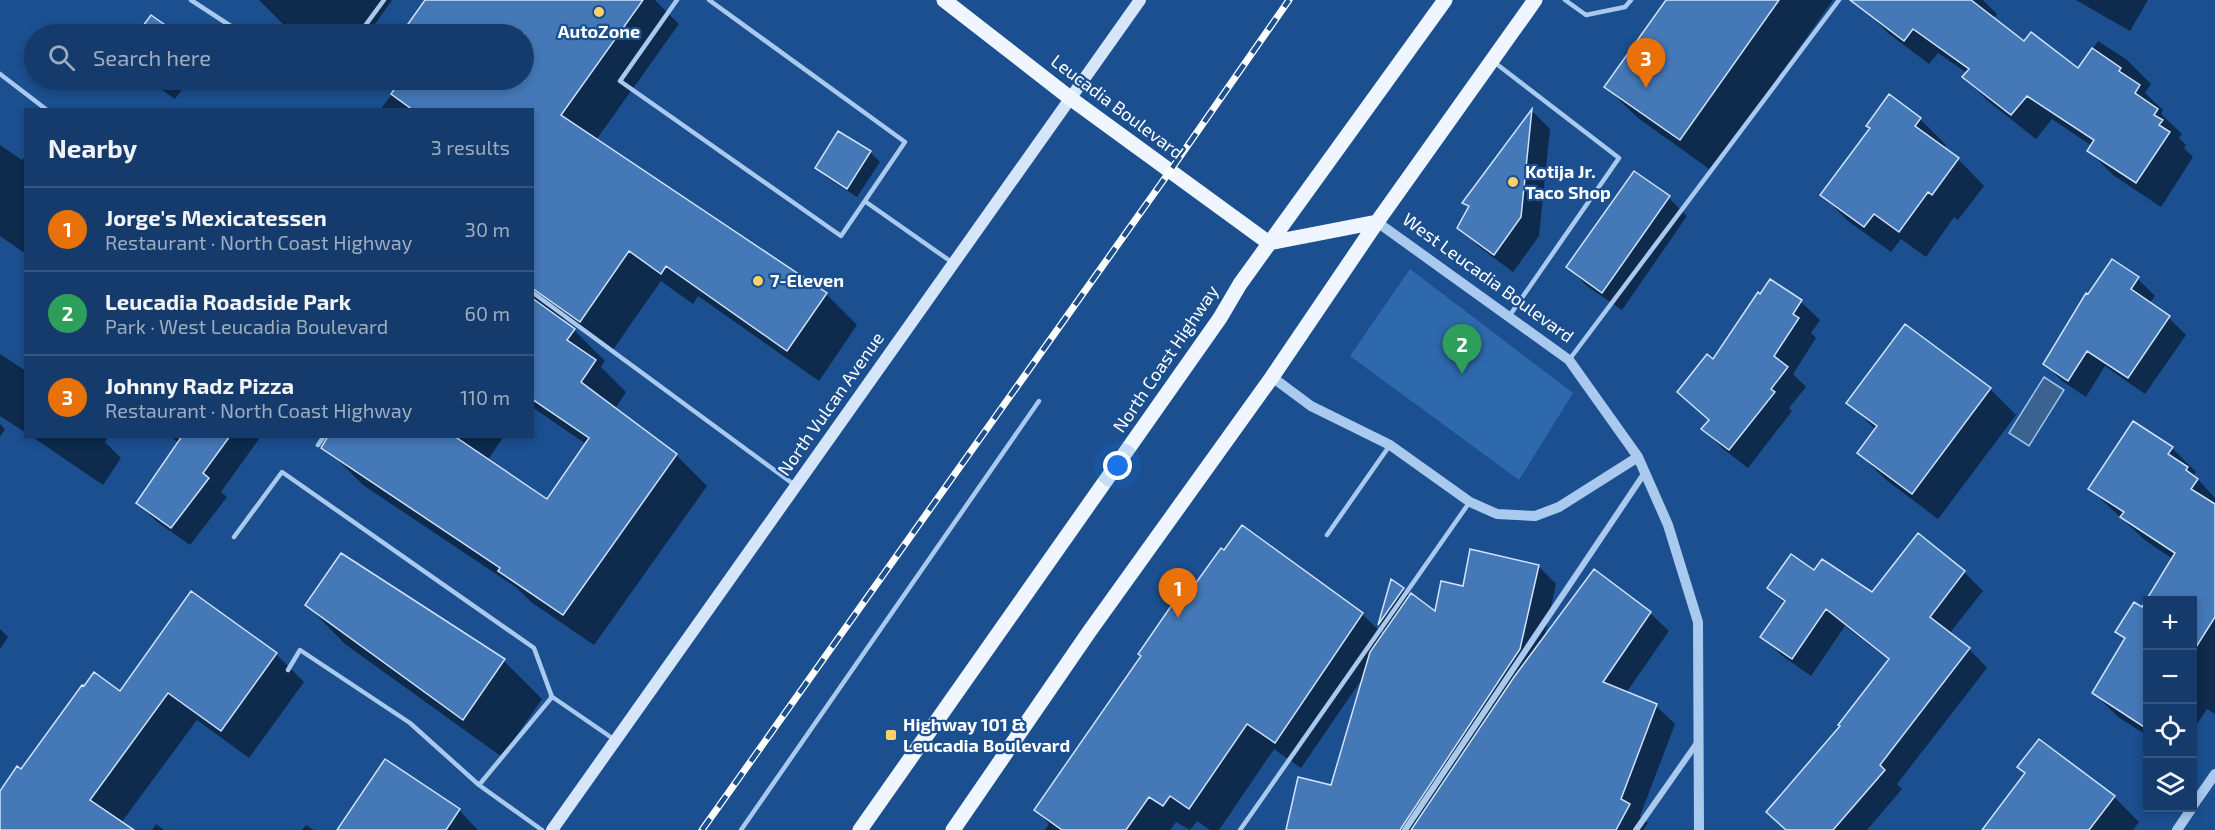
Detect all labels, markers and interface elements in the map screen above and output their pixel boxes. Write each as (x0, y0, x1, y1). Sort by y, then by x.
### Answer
marker: AutoZone (592, 5, 606, 19)
place label: AutoZone (558, 20, 640, 42)
search box (24, 24, 534, 90)
pin: 3 (1626, 38, 1666, 88)
icon: search (45, 41, 78, 74)
text: Search here (93, 44, 211, 70)
street label: Leucadia Boulevard (1047, 49, 1188, 163)
text: Nearby (48, 132, 137, 163)
text: 3 results (431, 135, 510, 159)
place label: Kotija Jr. Taco Shop (1525, 160, 1611, 203)
marker: Kotija Jr. Taco Shop (1506, 175, 1520, 189)
text: Jorge's Mexicatessen (105, 204, 327, 230)
street label: West Leucadia Boulevard (1399, 208, 1578, 347)
text: 1 (63, 217, 72, 241)
text: 30 m (465, 217, 510, 241)
text: Restaurant · North Coast Highway (105, 230, 412, 254)
place label: 7-Eleven (770, 269, 844, 291)
marker: 7-Eleven (751, 274, 765, 288)
street label: North Coast Highway (1108, 280, 1223, 436)
text: Leucadia Roadside Park (105, 288, 351, 314)
text: 2 (62, 301, 73, 325)
text: 60 m (465, 301, 510, 325)
text: Park · West Leucadia Boulevard (105, 314, 388, 338)
pin: 2 (1442, 324, 1482, 374)
street label: North Vulcan Avenue (772, 327, 888, 479)
text: Johnny Radz Pizza (105, 372, 294, 398)
text: 3 (62, 385, 73, 409)
text: 110 m (460, 385, 510, 409)
text: Restaurant · North Coast Highway (105, 398, 412, 422)
your location (1103, 451, 1132, 480)
pin: 1 (1158, 568, 1198, 618)
map controls (2143, 596, 2197, 812)
button: + (2143, 596, 2197, 650)
button: − (2143, 650, 2197, 704)
button: locate (2143, 704, 2197, 758)
place label: Highway 101 & Leucadia Boulevard (903, 713, 1070, 756)
marker: Highway 101 & Leucadia Boulevard (884, 728, 898, 742)
button: layers (2143, 758, 2197, 812)

